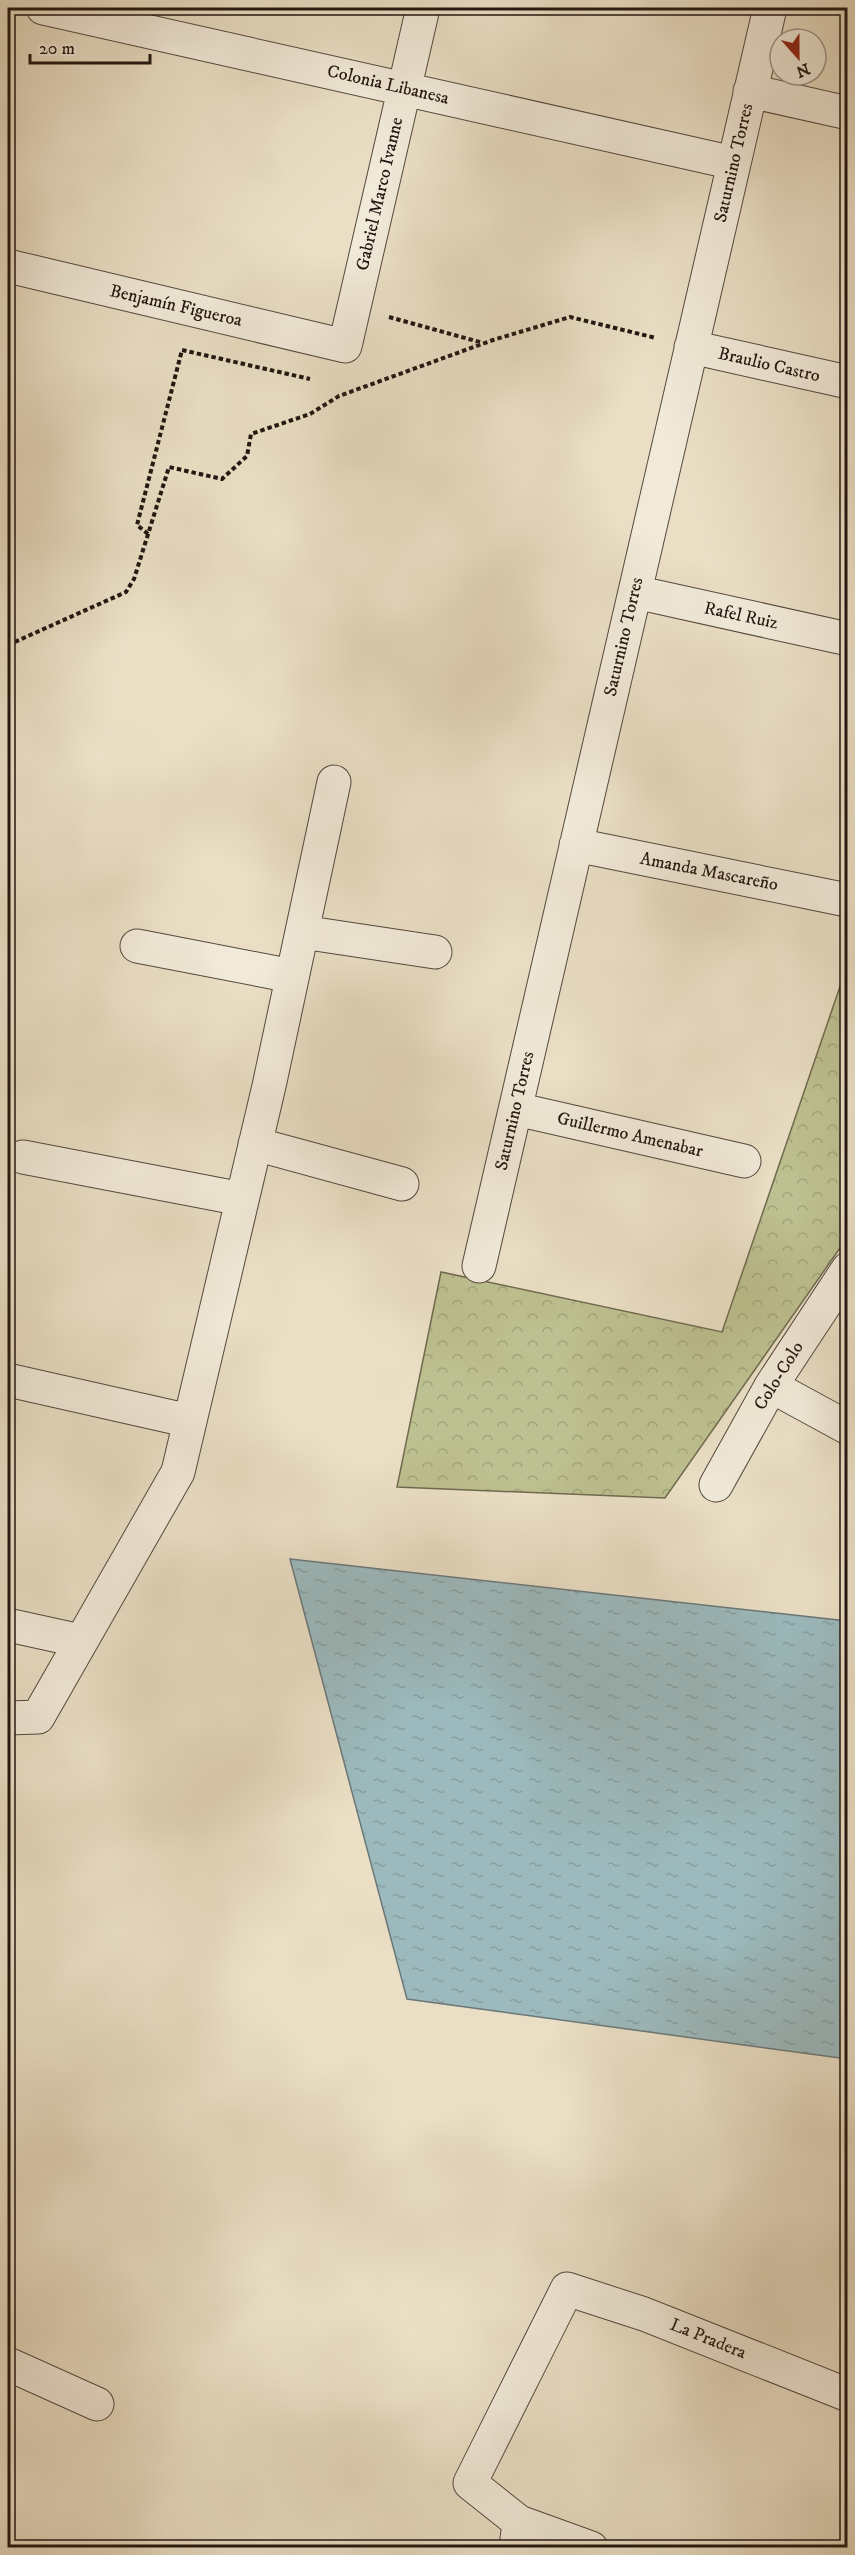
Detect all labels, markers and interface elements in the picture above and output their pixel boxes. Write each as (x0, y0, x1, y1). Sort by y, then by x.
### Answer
scale bar (30, 27, 150, 65)
north arrow (768, 27, 828, 87)
text: 20 m (39, 38, 75, 60)
text: N (793, 58, 813, 82)
street label: Colonia Libanesa (325, 60, 451, 110)
street label: Saturnino Torres (710, 101, 758, 225)
street label: Gabriel Marco Ivanne (352, 115, 408, 273)
street label: Benjamín Figueroa (108, 280, 245, 332)
street label: Braulio Castro (716, 343, 822, 387)
street label: Saturnino Torres (600, 575, 648, 699)
street label: Rafel Ruiz (702, 597, 780, 635)
street label: Amanda Mascareño (638, 848, 780, 896)
street label: Saturnino Torres (491, 1049, 539, 1173)
street label: Guillermo Amenabar (555, 1108, 705, 1163)
street label: Colo-Colo (749, 1337, 809, 1414)
street label: La Pradera (667, 2314, 750, 2364)

